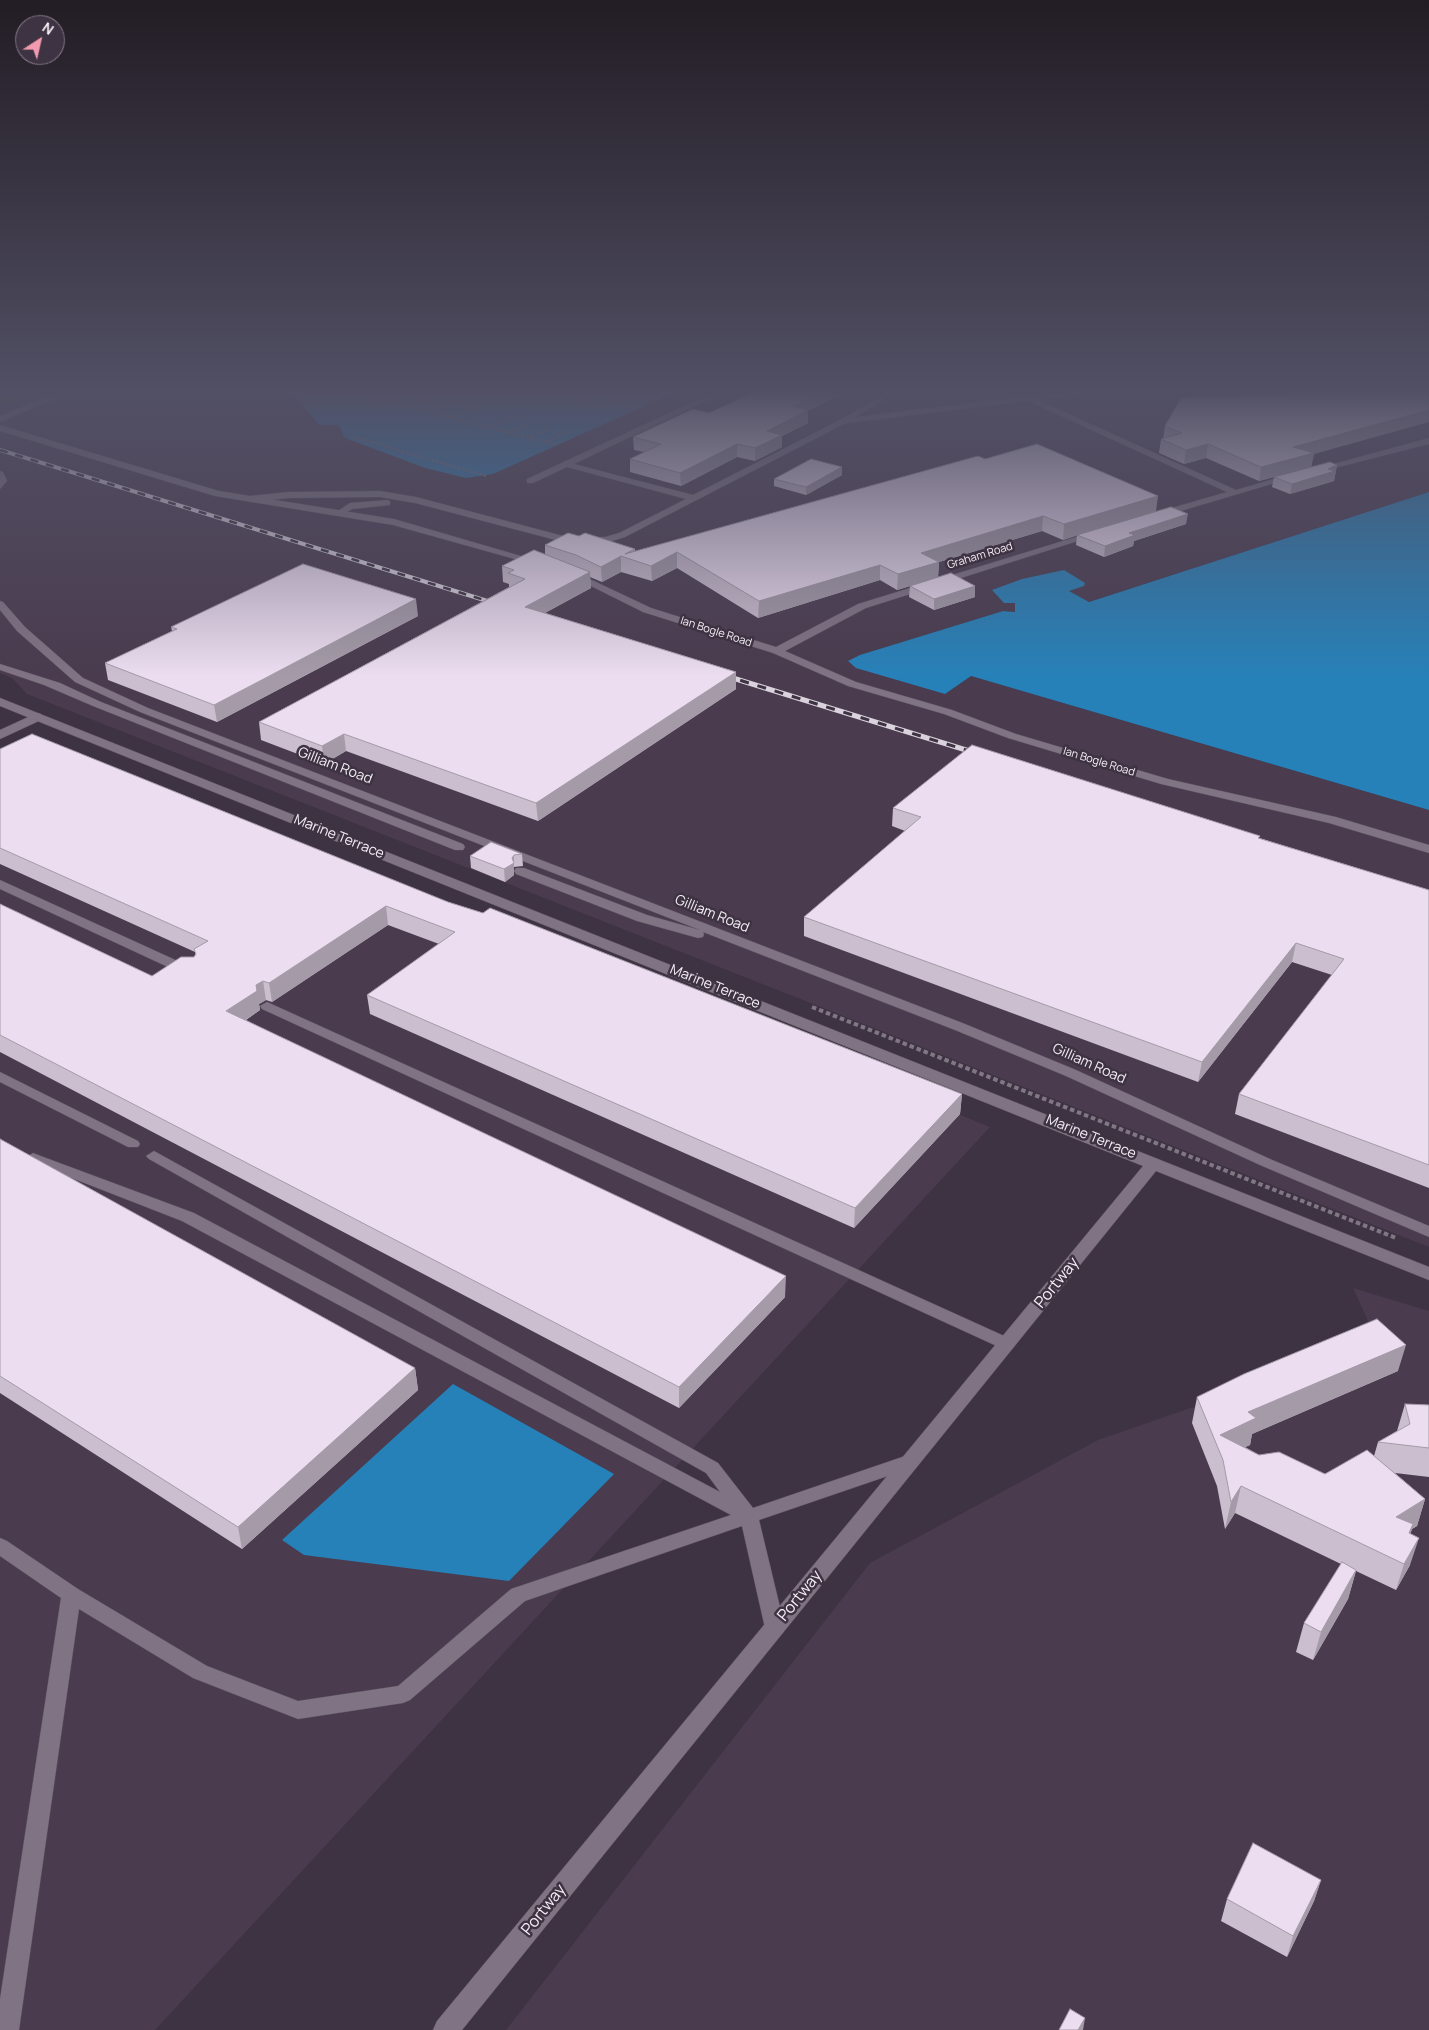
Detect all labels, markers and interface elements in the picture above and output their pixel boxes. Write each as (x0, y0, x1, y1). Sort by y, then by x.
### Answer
north arrow (15, 15, 65, 65)
text: N (39, 17, 58, 39)
street label: Graham Road (946, 540, 1014, 572)
street label: Ian Bogle Road (679, 614, 753, 650)
street label: Gilliam Road (295, 744, 375, 788)
street label: Ian Bogle Road (1061, 745, 1137, 779)
street label: Marine Terrace (291, 811, 387, 863)
street label: Gilliam Road (672, 891, 752, 937)
street label: Marine Terrace (667, 961, 763, 1013)
street label: Gilliam Road (1050, 1040, 1128, 1088)
street label: Marine Terrace (1043, 1111, 1139, 1163)
street label: Portway (1031, 1254, 1083, 1312)
street label: Portway (774, 1567, 826, 1625)
street label: Portway (518, 1881, 570, 1939)

